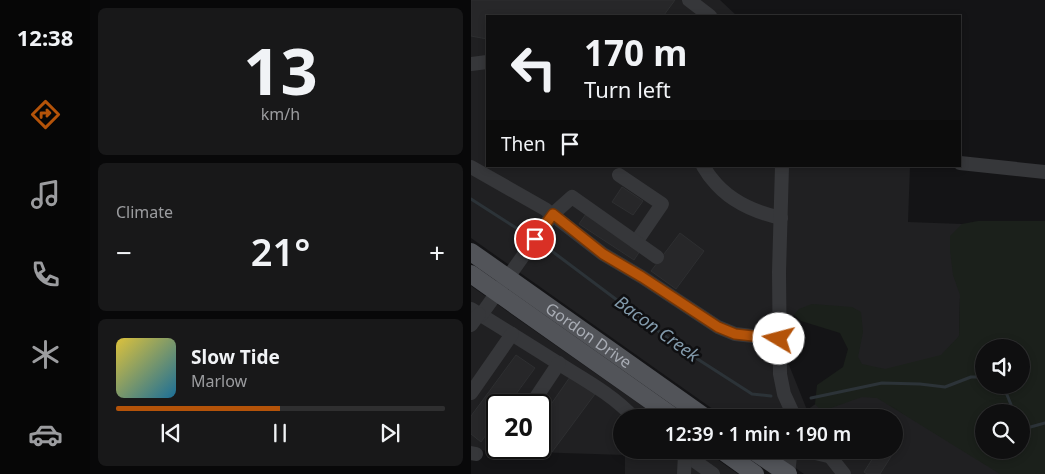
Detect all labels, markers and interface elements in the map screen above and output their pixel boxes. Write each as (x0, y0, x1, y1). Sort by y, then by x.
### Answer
text: 12:38 (17, 22, 73, 52)
text: 13 (243, 26, 318, 114)
text: 170 m (584, 29, 687, 76)
icon: left (501, 35, 566, 100)
text: Turn left (584, 74, 671, 104)
icon: directions (28, 97, 63, 132)
text: km/h (261, 103, 300, 125)
icon: arrive (556, 130, 584, 158)
text: Then (501, 131, 546, 157)
icon: music (28, 177, 63, 212)
text: Climate (116, 201, 173, 223)
pin (514, 218, 556, 260)
text: 21° (251, 225, 310, 277)
icon: arrive (521, 225, 549, 253)
text: − (116, 233, 132, 271)
text: + (429, 233, 445, 271)
icon: phone (28, 257, 63, 292)
water label: Bacon Creek (611, 289, 705, 368)
street label: Gordon Drive (541, 297, 636, 373)
position arrow (752, 312, 804, 364)
icon: climate (28, 337, 63, 372)
map controls (975, 339, 1030, 459)
button: sound (975, 339, 1030, 394)
text: Slow Tide (191, 344, 280, 370)
text: Marlow (191, 370, 247, 392)
speed limit sign: 20 (486, 394, 551, 459)
button: search (975, 404, 1030, 459)
icon: car (28, 417, 63, 452)
icon: previous (157, 419, 185, 447)
icon: pause (266, 419, 294, 447)
icon: next (376, 419, 404, 447)
text: 12:39 · 1 min · 190 m (665, 421, 851, 447)

